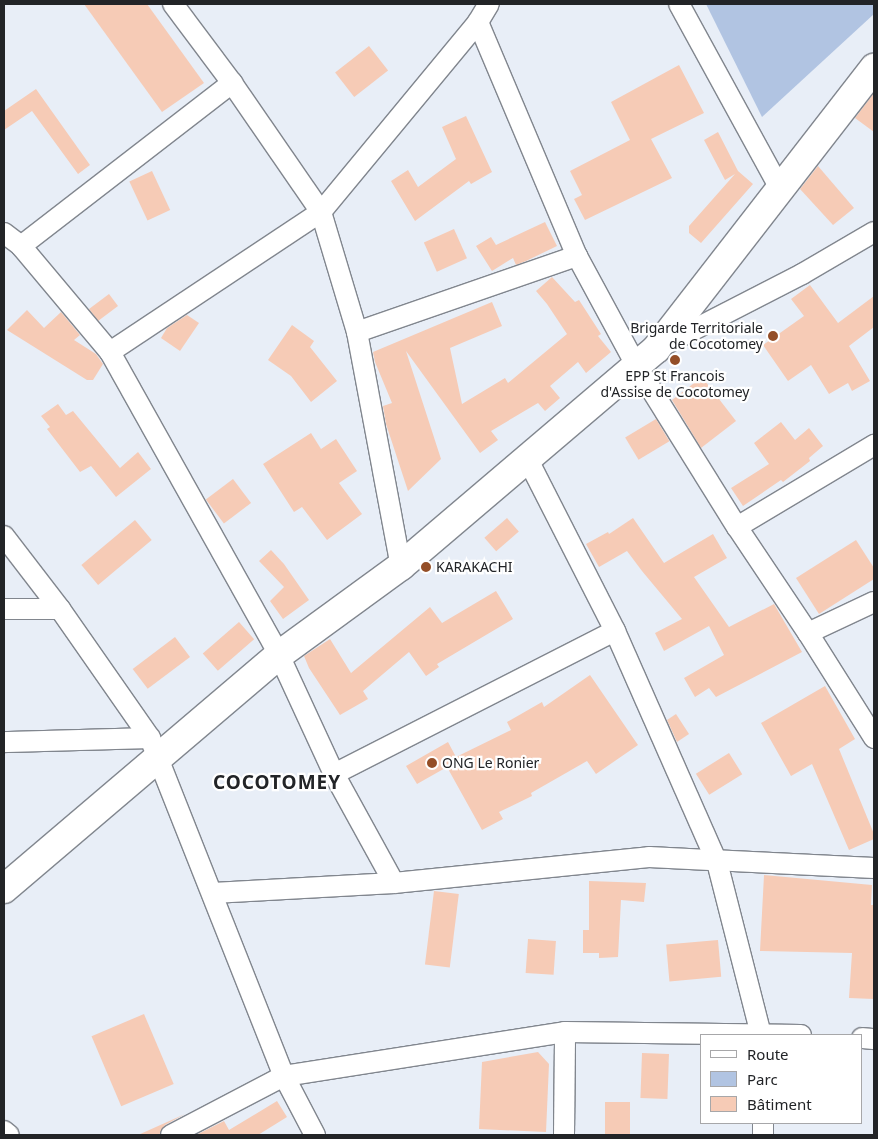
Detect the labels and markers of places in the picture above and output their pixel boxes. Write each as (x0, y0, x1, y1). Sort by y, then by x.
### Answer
place label: Brigarde Territoriale de Cocotomey (630, 320, 763, 352)
marker: Brigarde Territoriale de Cocotomey (767, 330, 779, 342)
marker: EPP St Francois d'Assise de Cocotomey (669, 354, 681, 366)
place label: EPP St Francois d'Assise de Cocotomey (600, 368, 750, 401)
place label: KARAKACHI (436, 559, 513, 575)
marker: KARAKACHI (420, 561, 432, 573)
place label: ONG Le Ronier (442, 755, 539, 771)
marker: ONG Le Ronier (426, 757, 438, 769)

